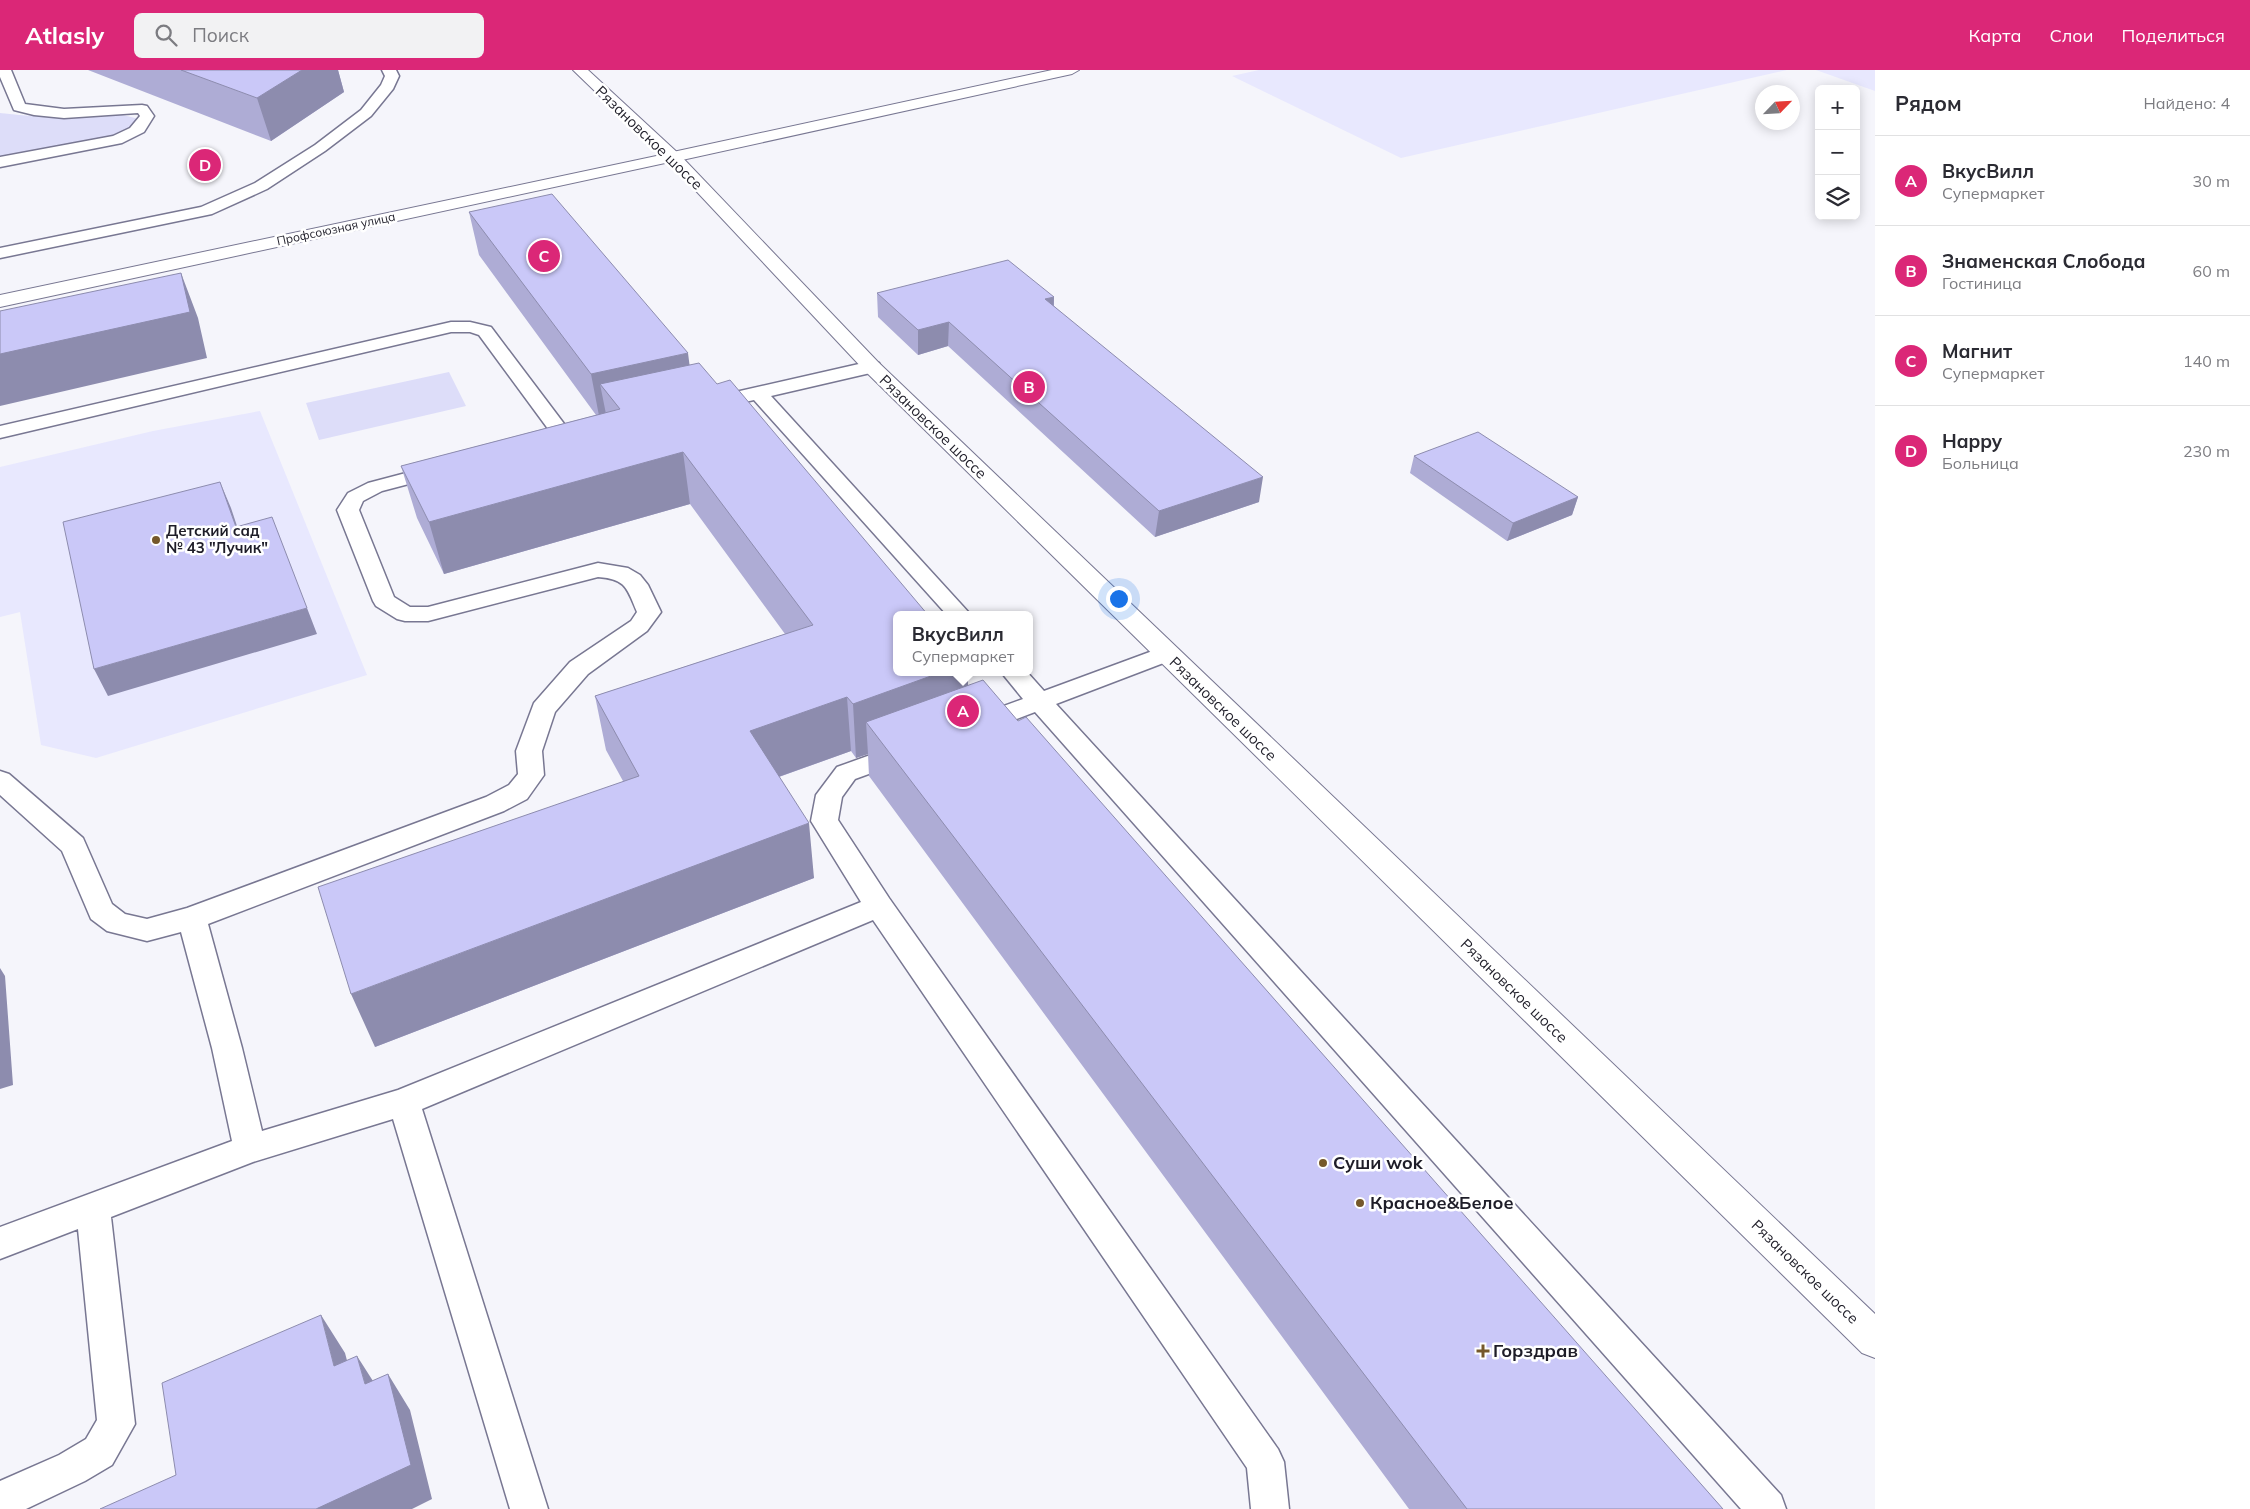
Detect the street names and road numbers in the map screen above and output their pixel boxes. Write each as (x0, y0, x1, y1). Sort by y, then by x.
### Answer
street label: Рязановское шоссе (592, 82, 707, 194)
street label: Профсоюзная улица (275, 209, 397, 248)
street label: Рязановское шоссе (876, 371, 991, 483)
street label: Рязановское шоссе (1166, 653, 1281, 765)
street label: Рязановское шоссе (1457, 935, 1572, 1047)
street label: Рязановское шоссе (1748, 1216, 1863, 1328)

